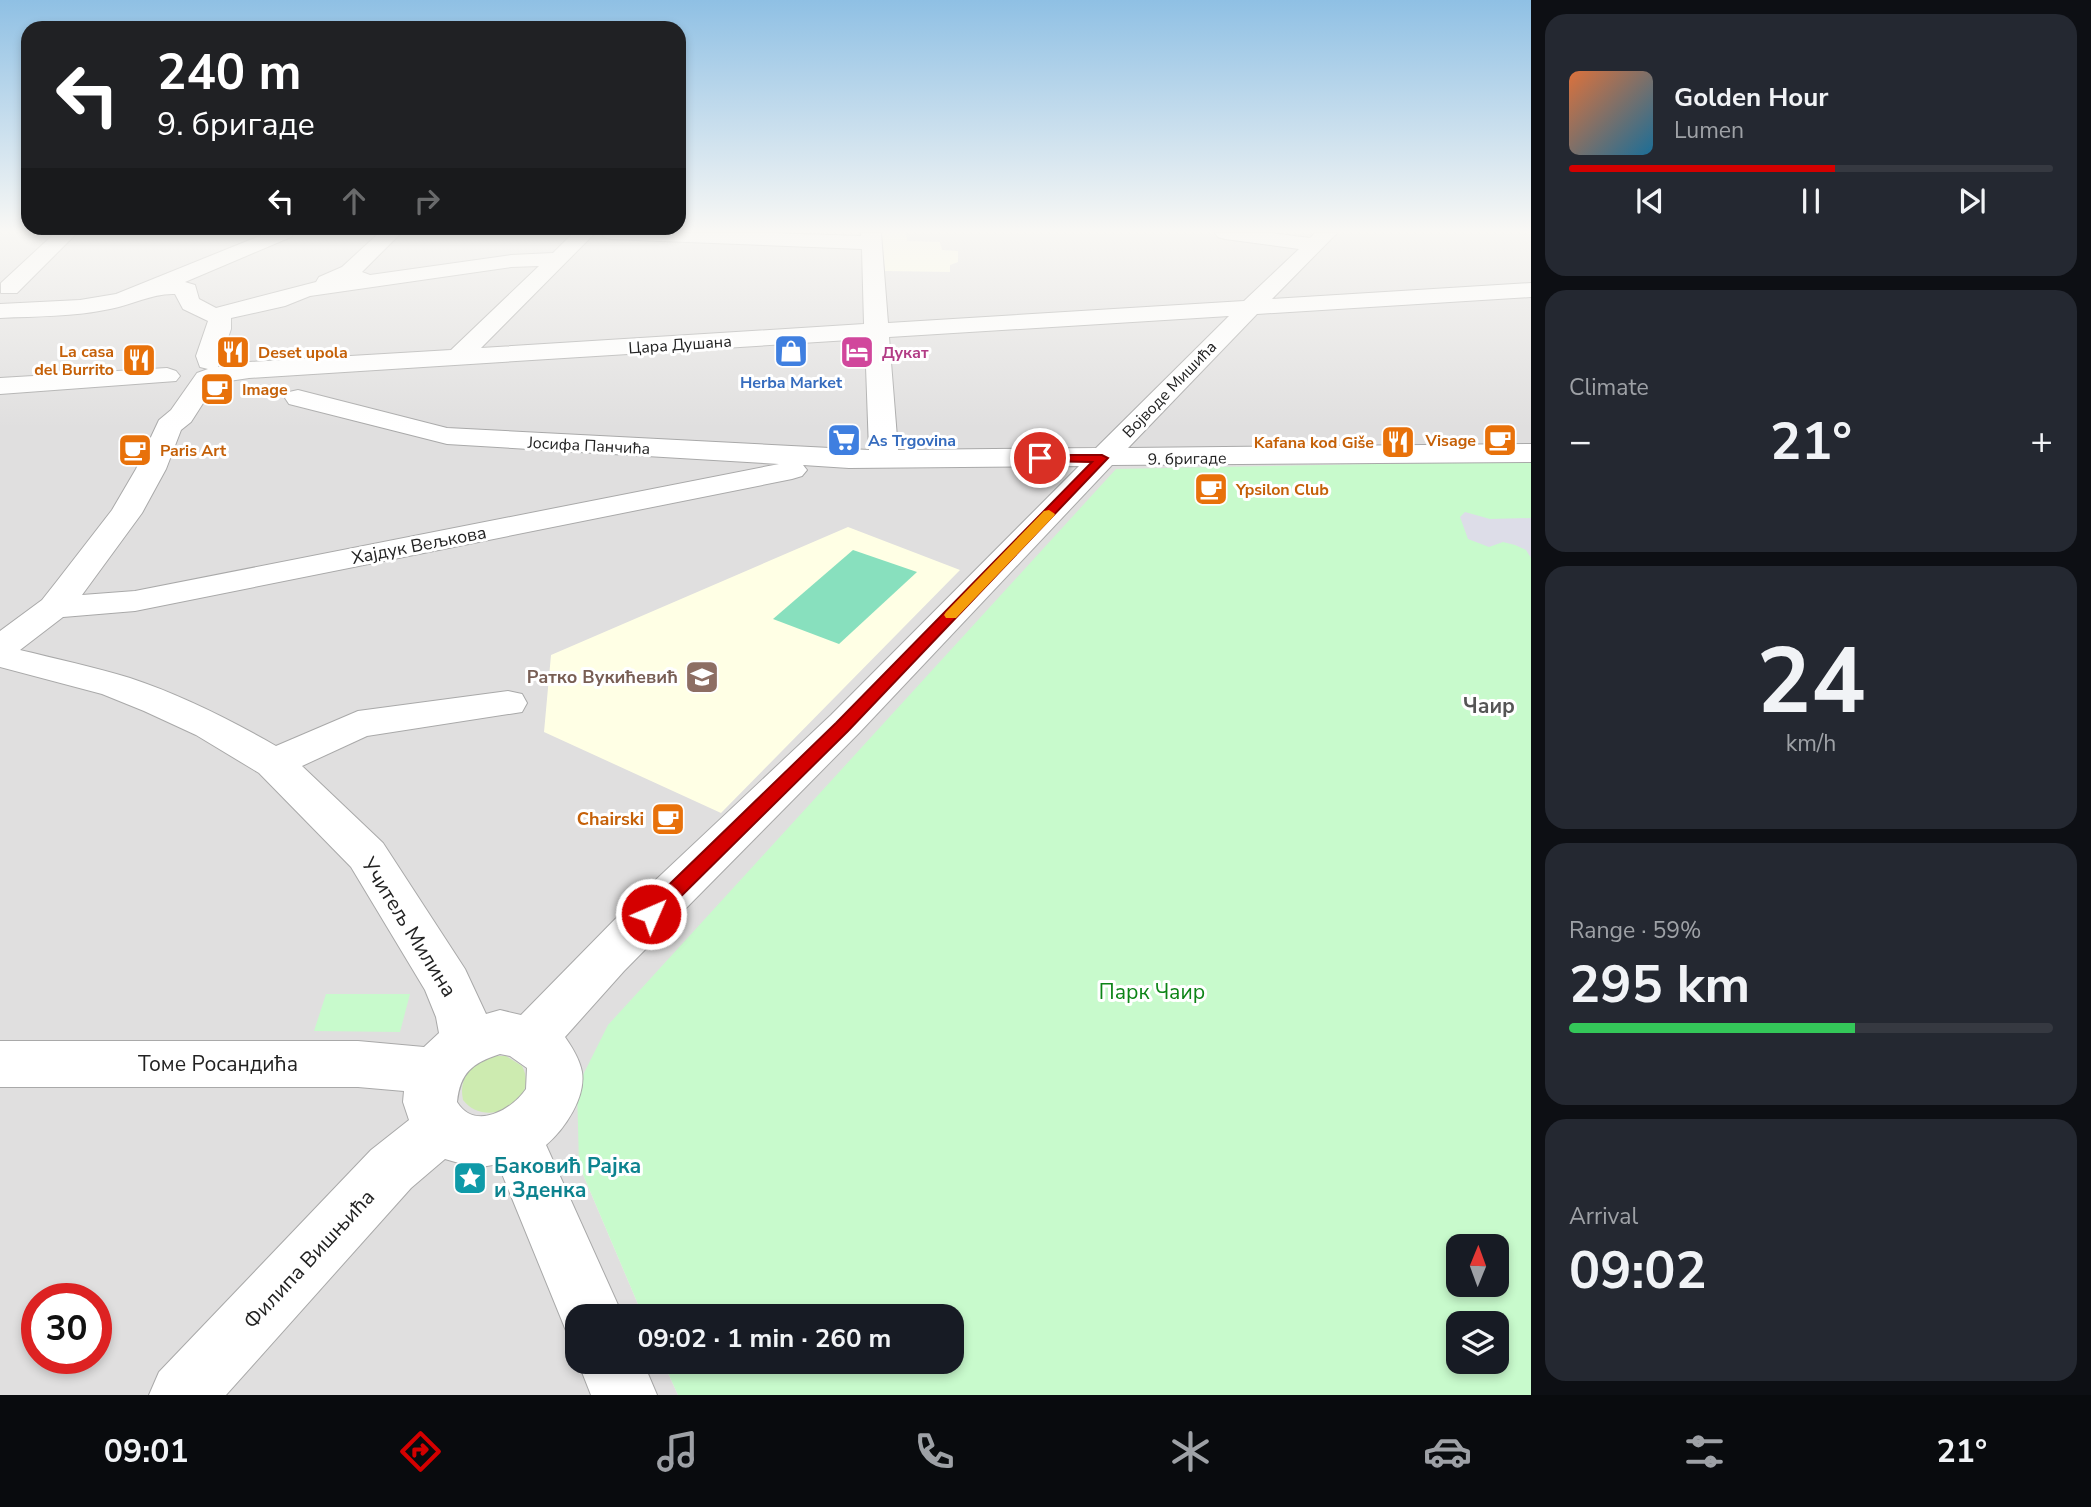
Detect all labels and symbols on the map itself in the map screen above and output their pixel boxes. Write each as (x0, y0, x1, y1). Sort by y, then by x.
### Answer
street label: Цара Душана (628, 330, 732, 360)
shop icon: Herba Market (772, 332, 810, 370)
restaurant icon: Deset upola (214, 333, 252, 371)
hotel icon: Дукат (838, 333, 876, 371)
street label: Војводе Мишића (1118, 336, 1222, 443)
place label: La casa del Burrito (34, 341, 114, 381)
restaurant icon: La casa del Burrito (120, 341, 158, 379)
place label: Deset upola (258, 342, 348, 364)
place label: Дукат (882, 342, 929, 364)
cafe icon: Image (198, 370, 236, 408)
place label: Herba Market (740, 372, 843, 394)
place label: Image (242, 379, 288, 401)
supermarket icon: As Trgovina (825, 421, 863, 459)
cafe icon: Visage (1481, 421, 1519, 459)
restaurant icon: Kafana kod Giše (1379, 423, 1417, 461)
pin (1010, 428, 1070, 488)
place label: As Trgovina (868, 430, 956, 452)
place label: Visage (1425, 430, 1476, 452)
cafe icon: Paris Art (116, 431, 154, 469)
street label: Јосифа Панчића (526, 432, 651, 460)
place label: Kafana kod Giše (1254, 432, 1374, 454)
place label: Paris Art (160, 440, 227, 462)
street label: 9. бригаде (1147, 447, 1227, 471)
cafe icon: Ypsilon Club (1192, 470, 1230, 508)
place label: Ypsilon Club (1235, 479, 1329, 501)
street label: Хајдук Вељкова (350, 520, 488, 570)
school or university icon: Ратко Вукићевић (683, 658, 721, 696)
place label: Ратко Вукићевић (527, 665, 678, 689)
district label: Чаир (1463, 692, 1515, 720)
cafe icon: Chairski (649, 800, 687, 838)
place label: Chairski (577, 807, 644, 831)
street label: Учитељ Милина (354, 851, 463, 1002)
position arrow (614, 877, 688, 951)
park label: Парк Чаир (1099, 978, 1205, 1006)
street label: Томе Росандића (138, 1050, 298, 1078)
place label: Баковић Рајка и Зденка (494, 1152, 641, 1204)
place icon: Баковић Рајка и Зденка (451, 1159, 489, 1197)
street label: Филипа Вишњића (237, 1183, 381, 1335)
north arrow (1446, 1234, 1508, 1297)
speed limit sign: 30 (21, 1283, 112, 1374)

